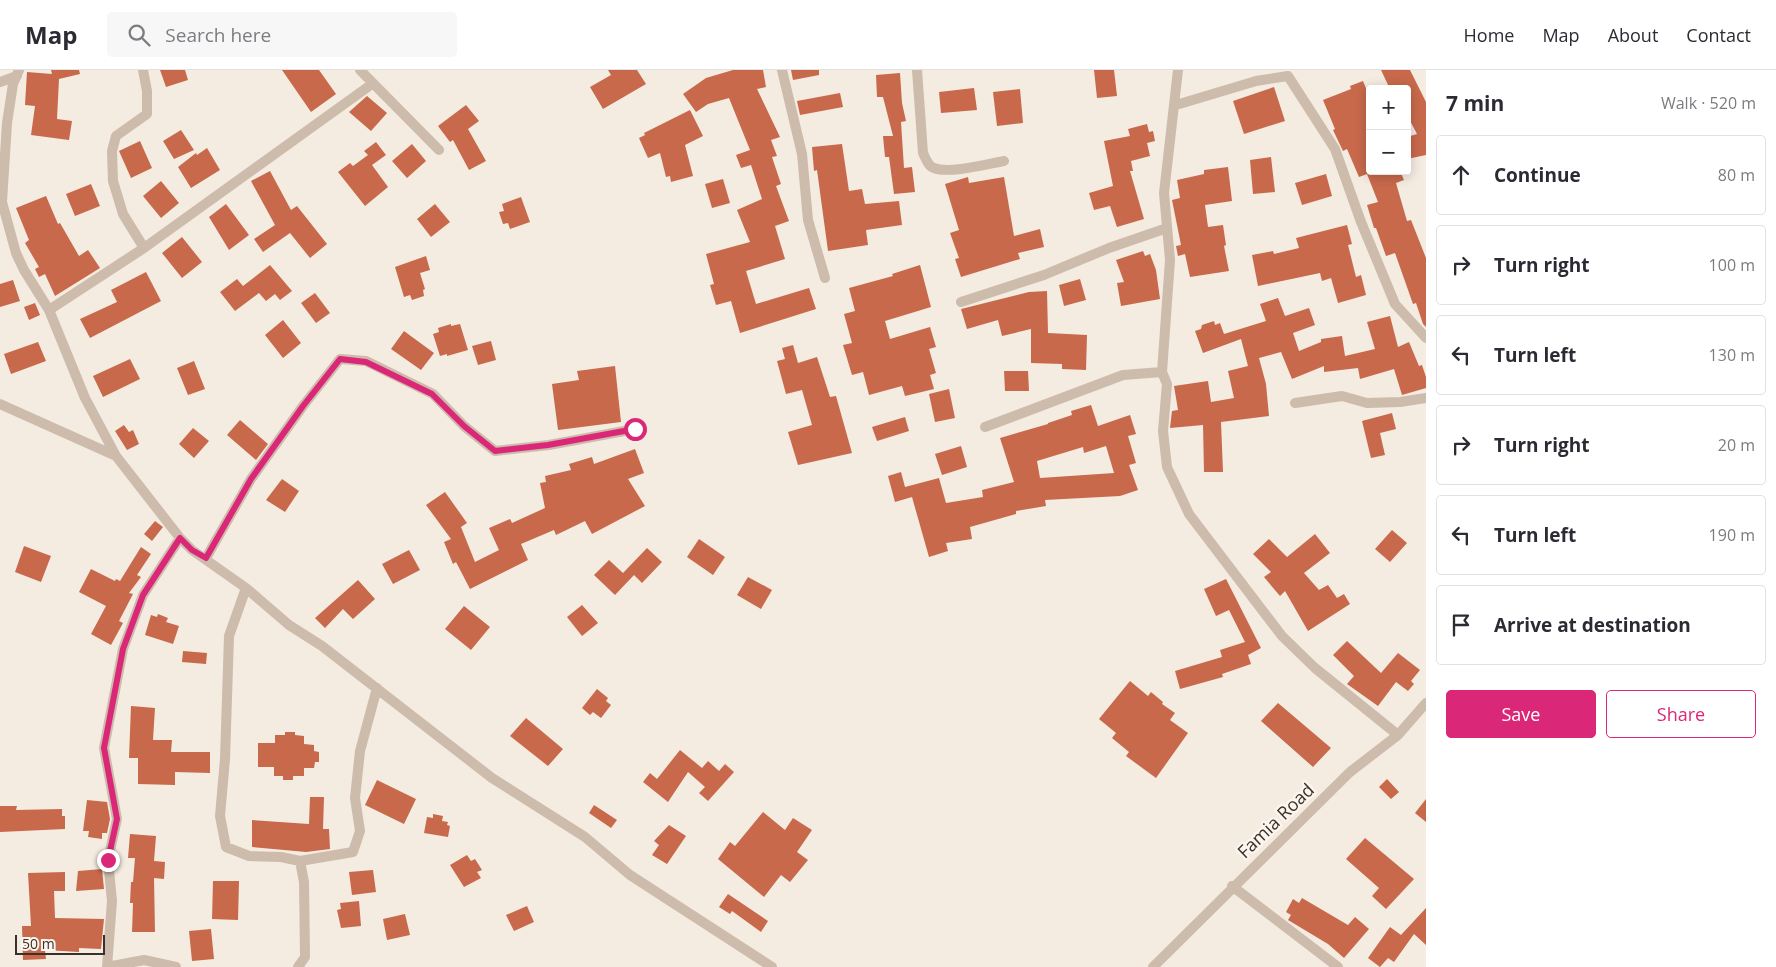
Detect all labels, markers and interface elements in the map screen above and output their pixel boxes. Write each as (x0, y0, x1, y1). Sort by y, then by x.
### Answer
search box (107, 12, 457, 57)
text: Map (25, 18, 77, 51)
icon: search (125, 21, 153, 49)
text: Search here (165, 22, 271, 48)
text: Home (1464, 23, 1514, 47)
text: Map (1542, 23, 1580, 47)
text: About (1608, 23, 1658, 47)
text: Contact (1686, 23, 1751, 47)
map controls (1366, 85, 1411, 175)
button: + (1366, 85, 1411, 130)
text: 7 min (1446, 89, 1504, 117)
text: Walk · 520 m (1661, 92, 1756, 114)
button: − (1366, 130, 1411, 175)
icon: ahead (1447, 161, 1475, 189)
text: Continue (1494, 162, 1581, 188)
text: 80 m (1718, 164, 1755, 186)
icon: right (1447, 251, 1475, 279)
text: Turn right (1494, 252, 1589, 278)
text: 100 m (1709, 254, 1755, 276)
icon: left (1447, 341, 1475, 369)
text: Turn left (1494, 342, 1576, 368)
text: 130 m (1709, 344, 1755, 366)
route start (624, 418, 647, 441)
icon: right (1447, 431, 1475, 459)
text: Turn right (1494, 432, 1589, 458)
text: 20 m (1718, 434, 1755, 456)
icon: left (1447, 521, 1475, 549)
text: Turn left (1494, 522, 1576, 548)
text: 190 m (1709, 524, 1755, 546)
icon: arrive (1447, 611, 1475, 639)
text: Arrive at destination (1494, 612, 1691, 638)
button: Save (1446, 690, 1596, 738)
button: Share (1606, 690, 1756, 738)
street label: Famia Road (1232, 778, 1319, 863)
route end (97, 849, 120, 872)
scale bar (15, 932, 105, 955)
text: 50 m (22, 934, 55, 953)

